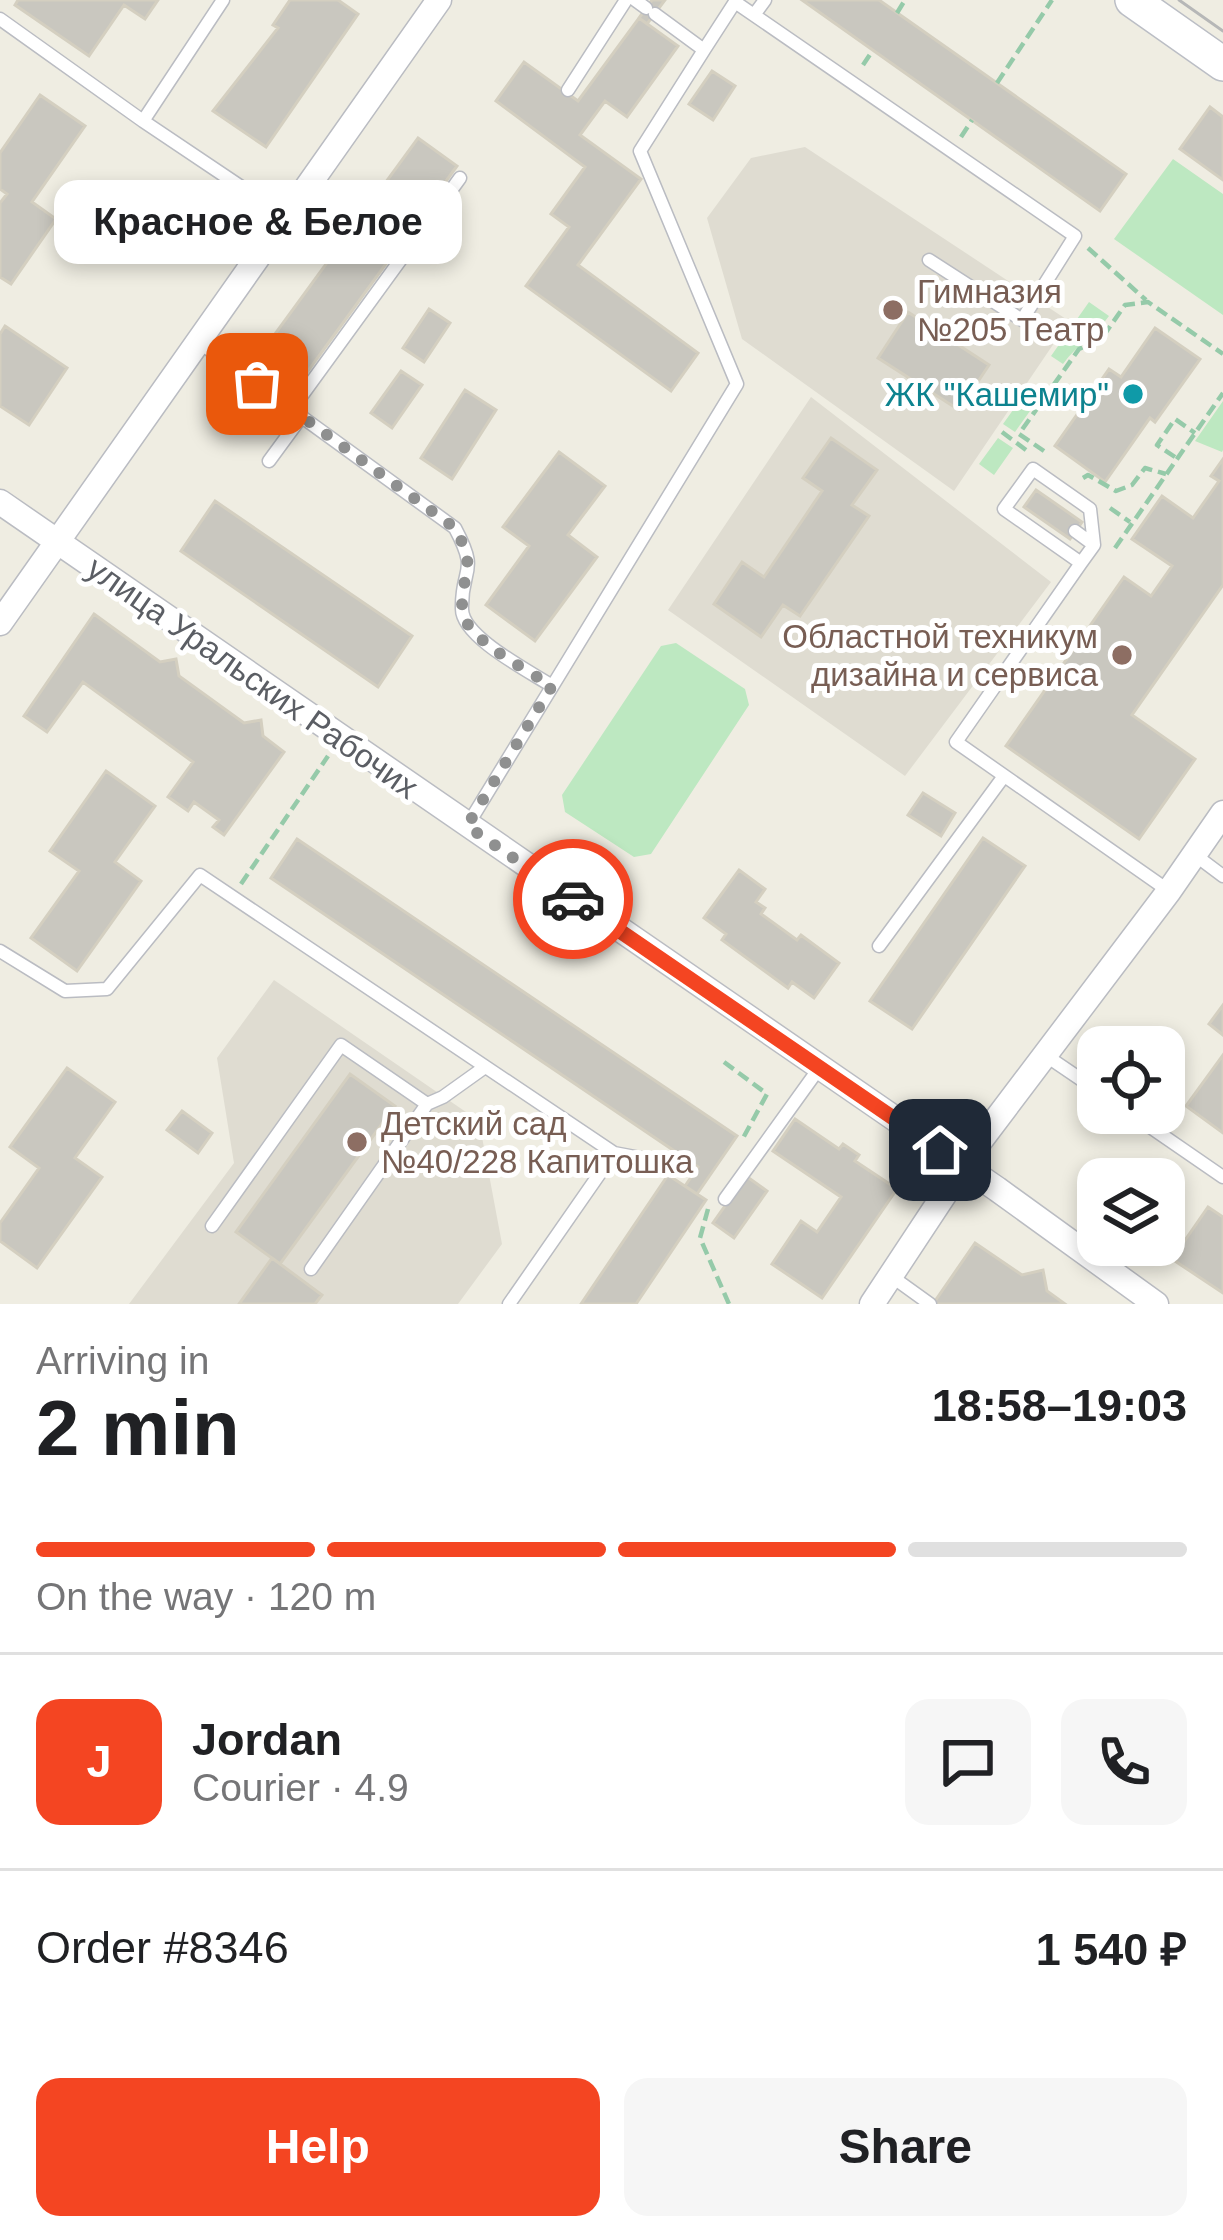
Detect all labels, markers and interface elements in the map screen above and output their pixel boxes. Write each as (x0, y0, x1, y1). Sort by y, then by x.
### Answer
callout: Красное & Белое (53, 180, 461, 264)
text: Красное & Белое (93, 200, 423, 243)
place label: Гимназия №205 Театр (917, 273, 1104, 348)
marker: Гимназия №205 Театр (880, 297, 906, 323)
pin (206, 333, 308, 435)
icon: bag (224, 351, 290, 417)
place label: ЖК "Кашемир" (885, 376, 1109, 413)
marker: ЖК "Кашемир" (1120, 381, 1146, 407)
street label: улица Уральских Рабочих (80, 549, 426, 806)
place label: Областной техникум дизайна и сервиса (782, 618, 1099, 693)
marker: Областной техникум дизайна и сервиса (1109, 642, 1135, 668)
courier (513, 839, 633, 959)
icon: car (540, 866, 606, 932)
map controls (1077, 1026, 1185, 1266)
button: locate (1077, 1026, 1185, 1134)
pin (889, 1099, 991, 1201)
place label: Детский сад №40/228 Капитошка (381, 1105, 694, 1180)
icon: home (907, 1117, 973, 1183)
marker: Детский сад №40/228 Капитошка (344, 1129, 370, 1155)
button: layers (1077, 1158, 1185, 1266)
text: Arriving in (36, 1339, 209, 1382)
text: 18:58–19:03 (932, 1380, 1187, 1431)
text: 2 min (36, 1384, 240, 1472)
text: On the way · 120 m (36, 1575, 376, 1618)
button: chat (905, 1699, 1031, 1825)
button: phone (1061, 1699, 1187, 1825)
text: Jordan (192, 1714, 342, 1765)
text: J (86, 1736, 112, 1787)
text: Courier · 4.9 (192, 1766, 409, 1809)
text: Order #8346 (36, 1922, 289, 1973)
text: 1 540 ₽ (1036, 1924, 1187, 1975)
button: Help (36, 2078, 600, 2216)
button: Share (624, 2078, 1187, 2216)

